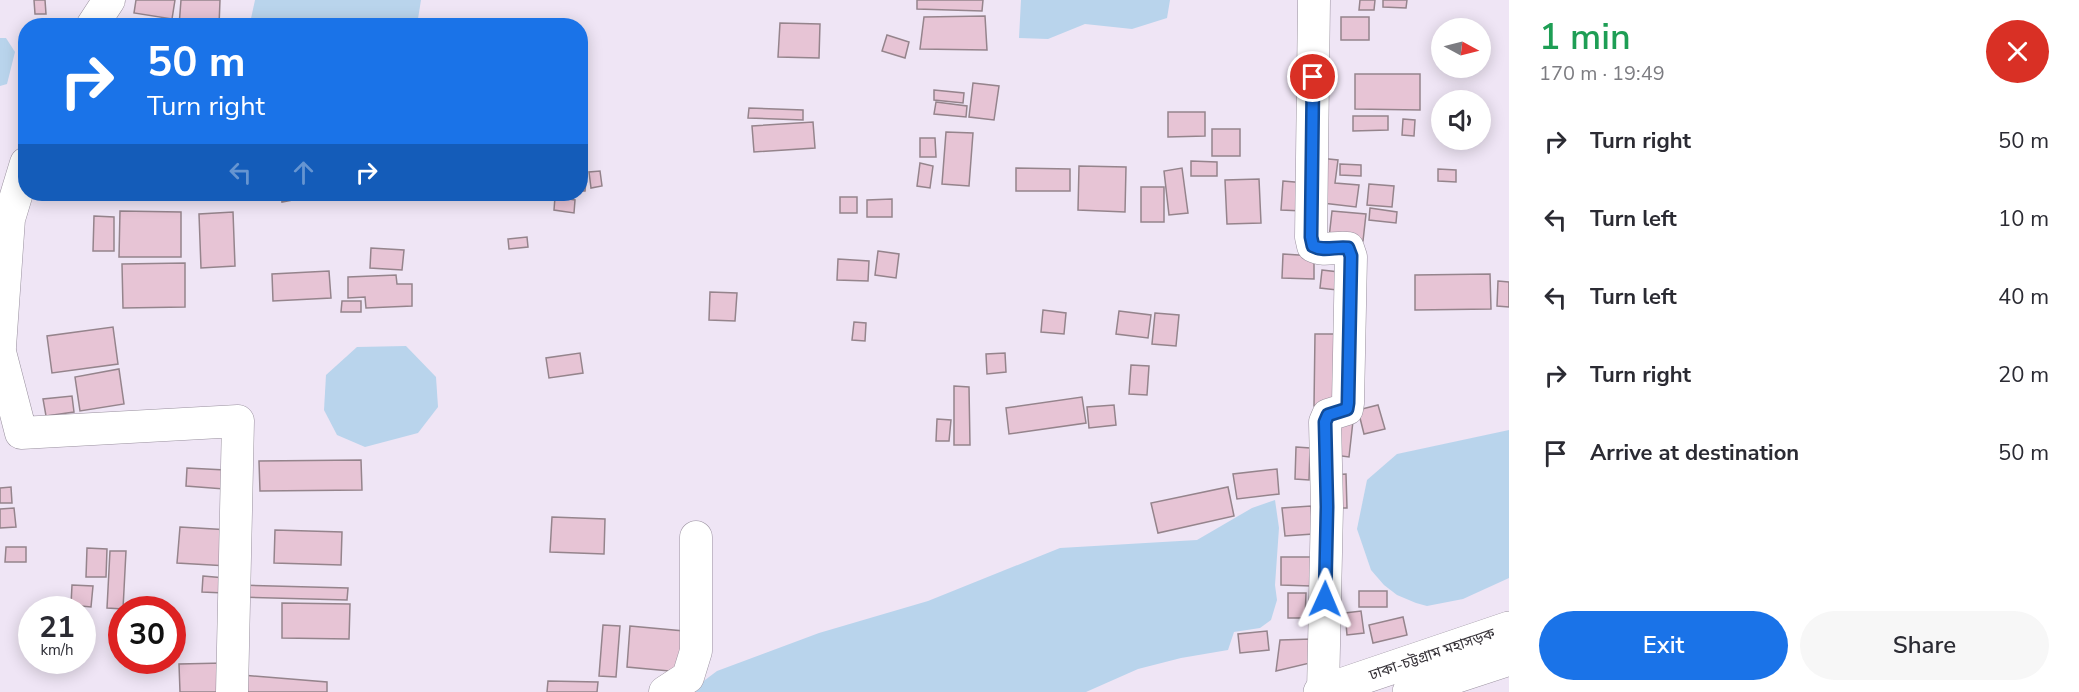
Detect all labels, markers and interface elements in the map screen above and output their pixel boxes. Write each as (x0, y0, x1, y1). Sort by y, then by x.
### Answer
text: 1 min (1539, 13, 1631, 62)
north arrow (1431, 18, 1491, 78)
map controls (1431, 18, 1491, 150)
button: close (1986, 20, 2049, 83)
text: 50 m (147, 34, 246, 91)
icon: right (48, 42, 126, 120)
pin (1287, 51, 1338, 102)
icon: arrive (1296, 60, 1329, 93)
text: 170 m · 19:49 (1539, 60, 1665, 87)
text: Turn right (147, 88, 265, 125)
button: sound (1431, 90, 1491, 150)
icon: right (1539, 125, 1572, 158)
text: Turn right (1590, 126, 1691, 156)
text: 50 m (1998, 126, 2049, 156)
icon: left (224, 156, 257, 189)
icon: ahead (287, 156, 320, 189)
icon: right (350, 156, 383, 189)
icon: left (1539, 203, 1572, 236)
text: Turn left (1590, 204, 1677, 234)
text: 10 m (1998, 204, 2049, 234)
icon: left (1539, 281, 1572, 314)
text: Turn left (1590, 282, 1677, 312)
text: 40 m (1998, 282, 2049, 312)
icon: right (1539, 359, 1572, 392)
text: Turn right (1590, 360, 1691, 390)
text: 20 m (1998, 360, 2049, 390)
icon: arrive (1539, 437, 1572, 470)
text: Arrive at destination (1590, 438, 1799, 468)
text: 50 m (1998, 438, 2049, 468)
position arrow (1293, 567, 1357, 631)
speed limit sign: 30 (108, 596, 186, 674)
text: 21 (39, 607, 75, 648)
button: Exit (1539, 611, 1788, 680)
button: Share (1800, 611, 2049, 680)
street label: ঢাকা-চট্টগ্রাম মহাসড়ক (1365, 623, 1498, 685)
text: km/h (40, 640, 74, 660)

